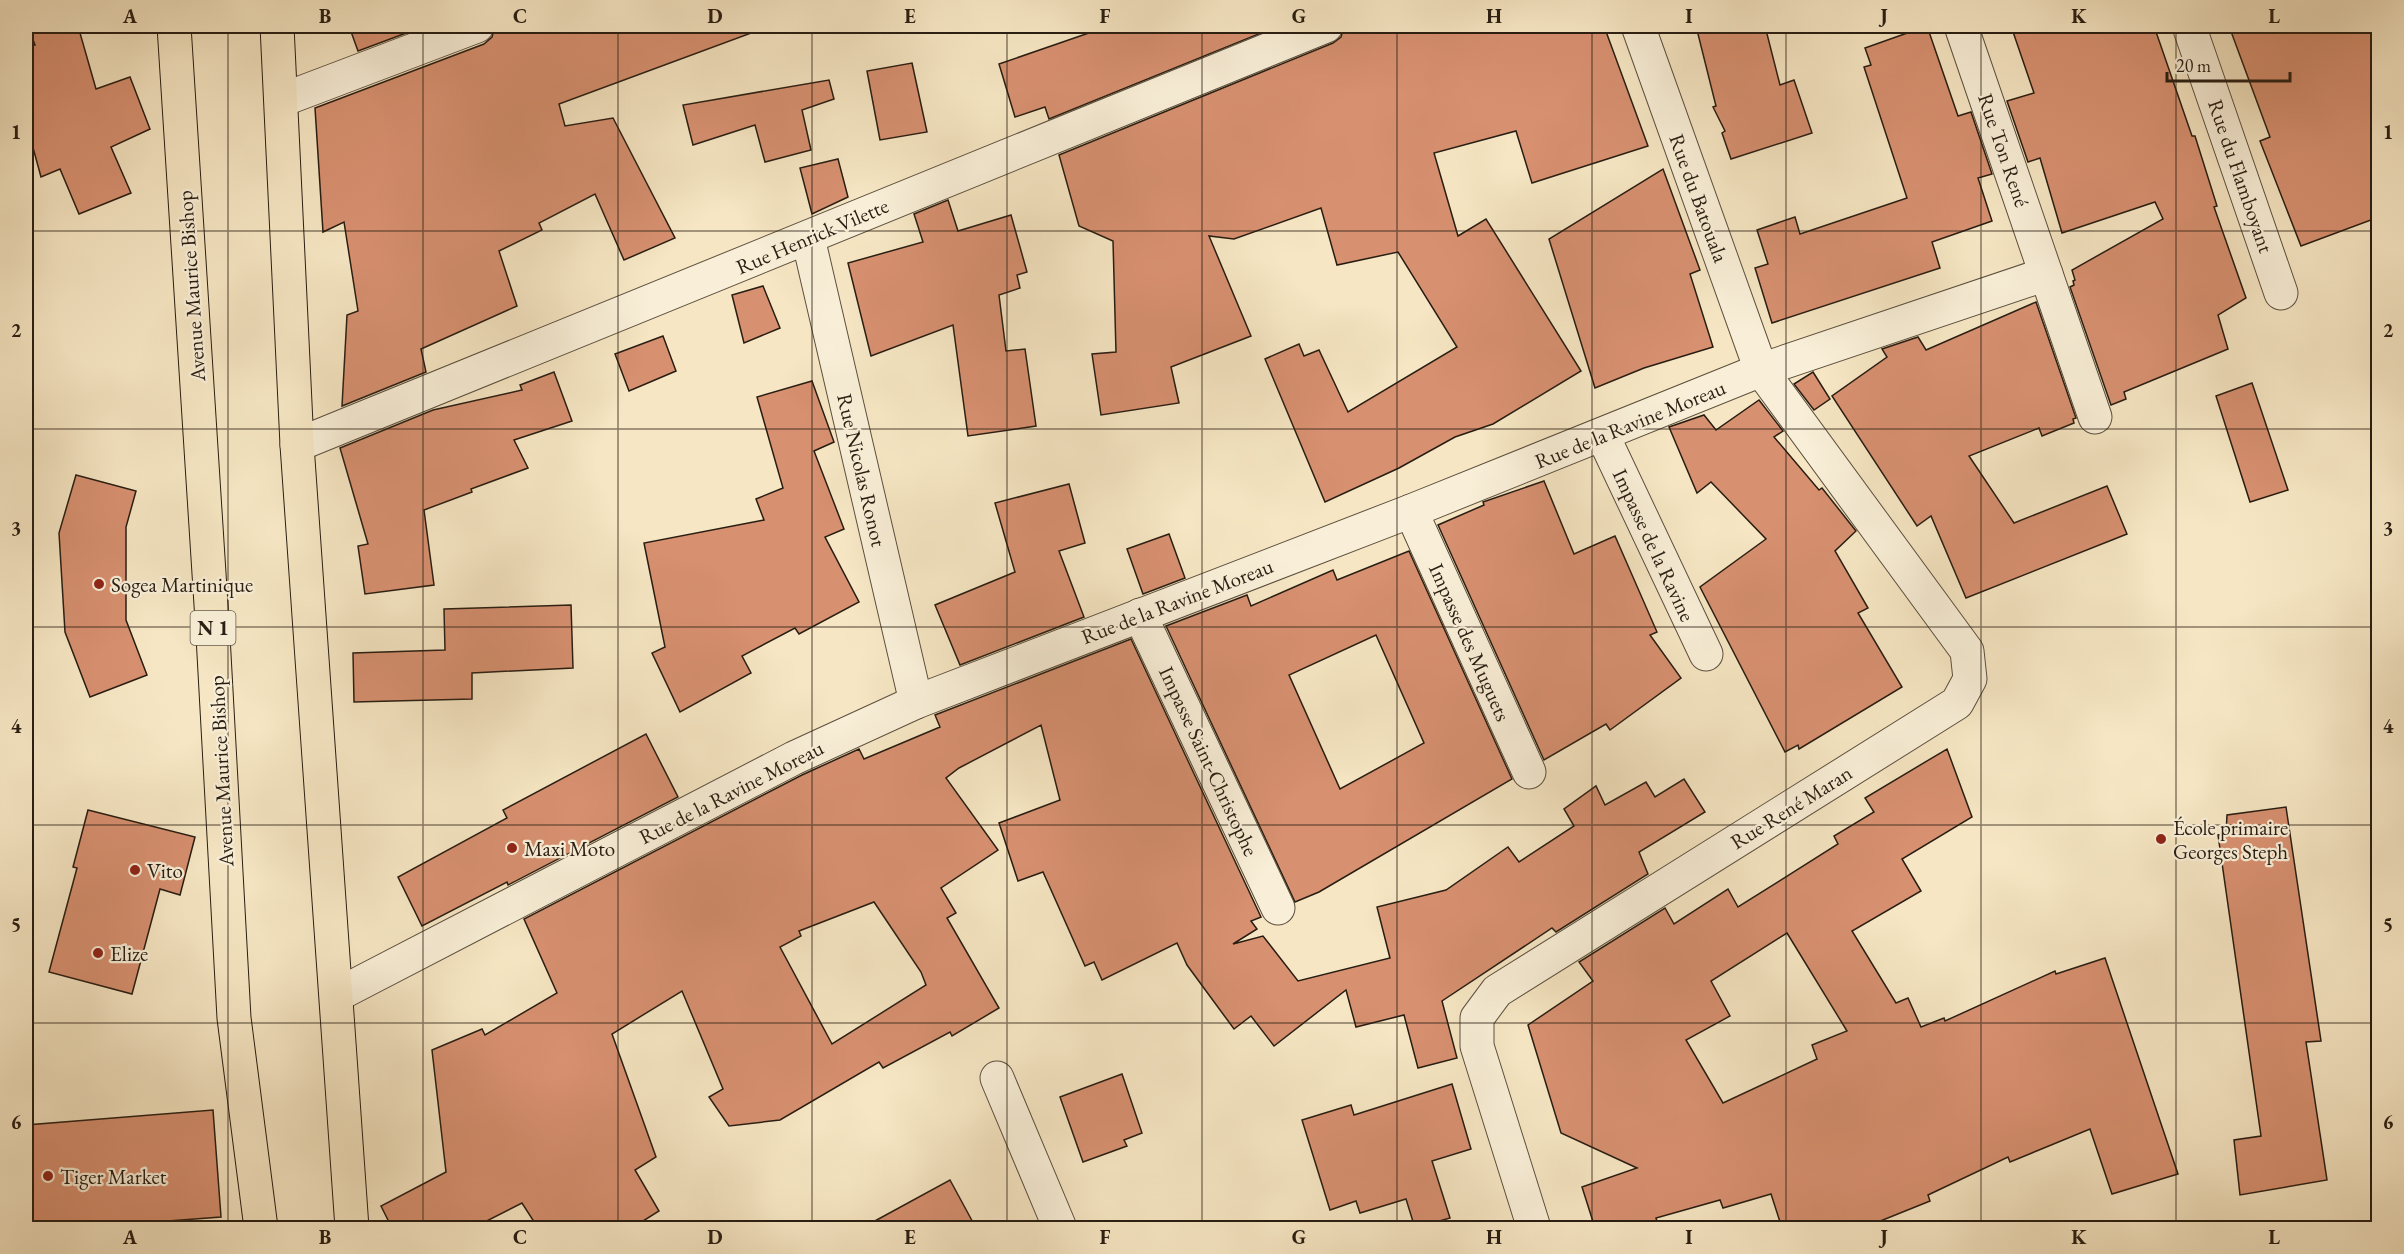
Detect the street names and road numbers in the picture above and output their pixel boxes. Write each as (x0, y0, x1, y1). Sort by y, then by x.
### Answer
street label: Rue Ton René (1972, 90, 2036, 210)
street label: Rue du Flamboyant (2202, 96, 2280, 257)
street label: Rue du Batouala (1663, 130, 1735, 267)
street label: Avenue Maurice Bishop (171, 189, 211, 383)
street label: Rue Henrick Vilette (732, 192, 892, 280)
street label: Rue de la Ravine Moreau (1531, 373, 1729, 475)
street label: Rue Nicolas Ronot (831, 391, 893, 550)
street label: Impasse de la Ravine (1607, 464, 1701, 626)
street label: Rue de la Ravine Moreau (1077, 552, 1277, 650)
street label: Impasse des Muguets (1423, 559, 1517, 725)
road number: N 1 (190, 611, 236, 645)
street label: Impasse Saint-Christophe (1153, 662, 1265, 860)
street label: Avenue Maurice Bishop (203, 675, 240, 868)
street label: Rue de la Ravine Moreau (634, 734, 828, 850)
street label: Rue René Maran (1725, 759, 1857, 855)

